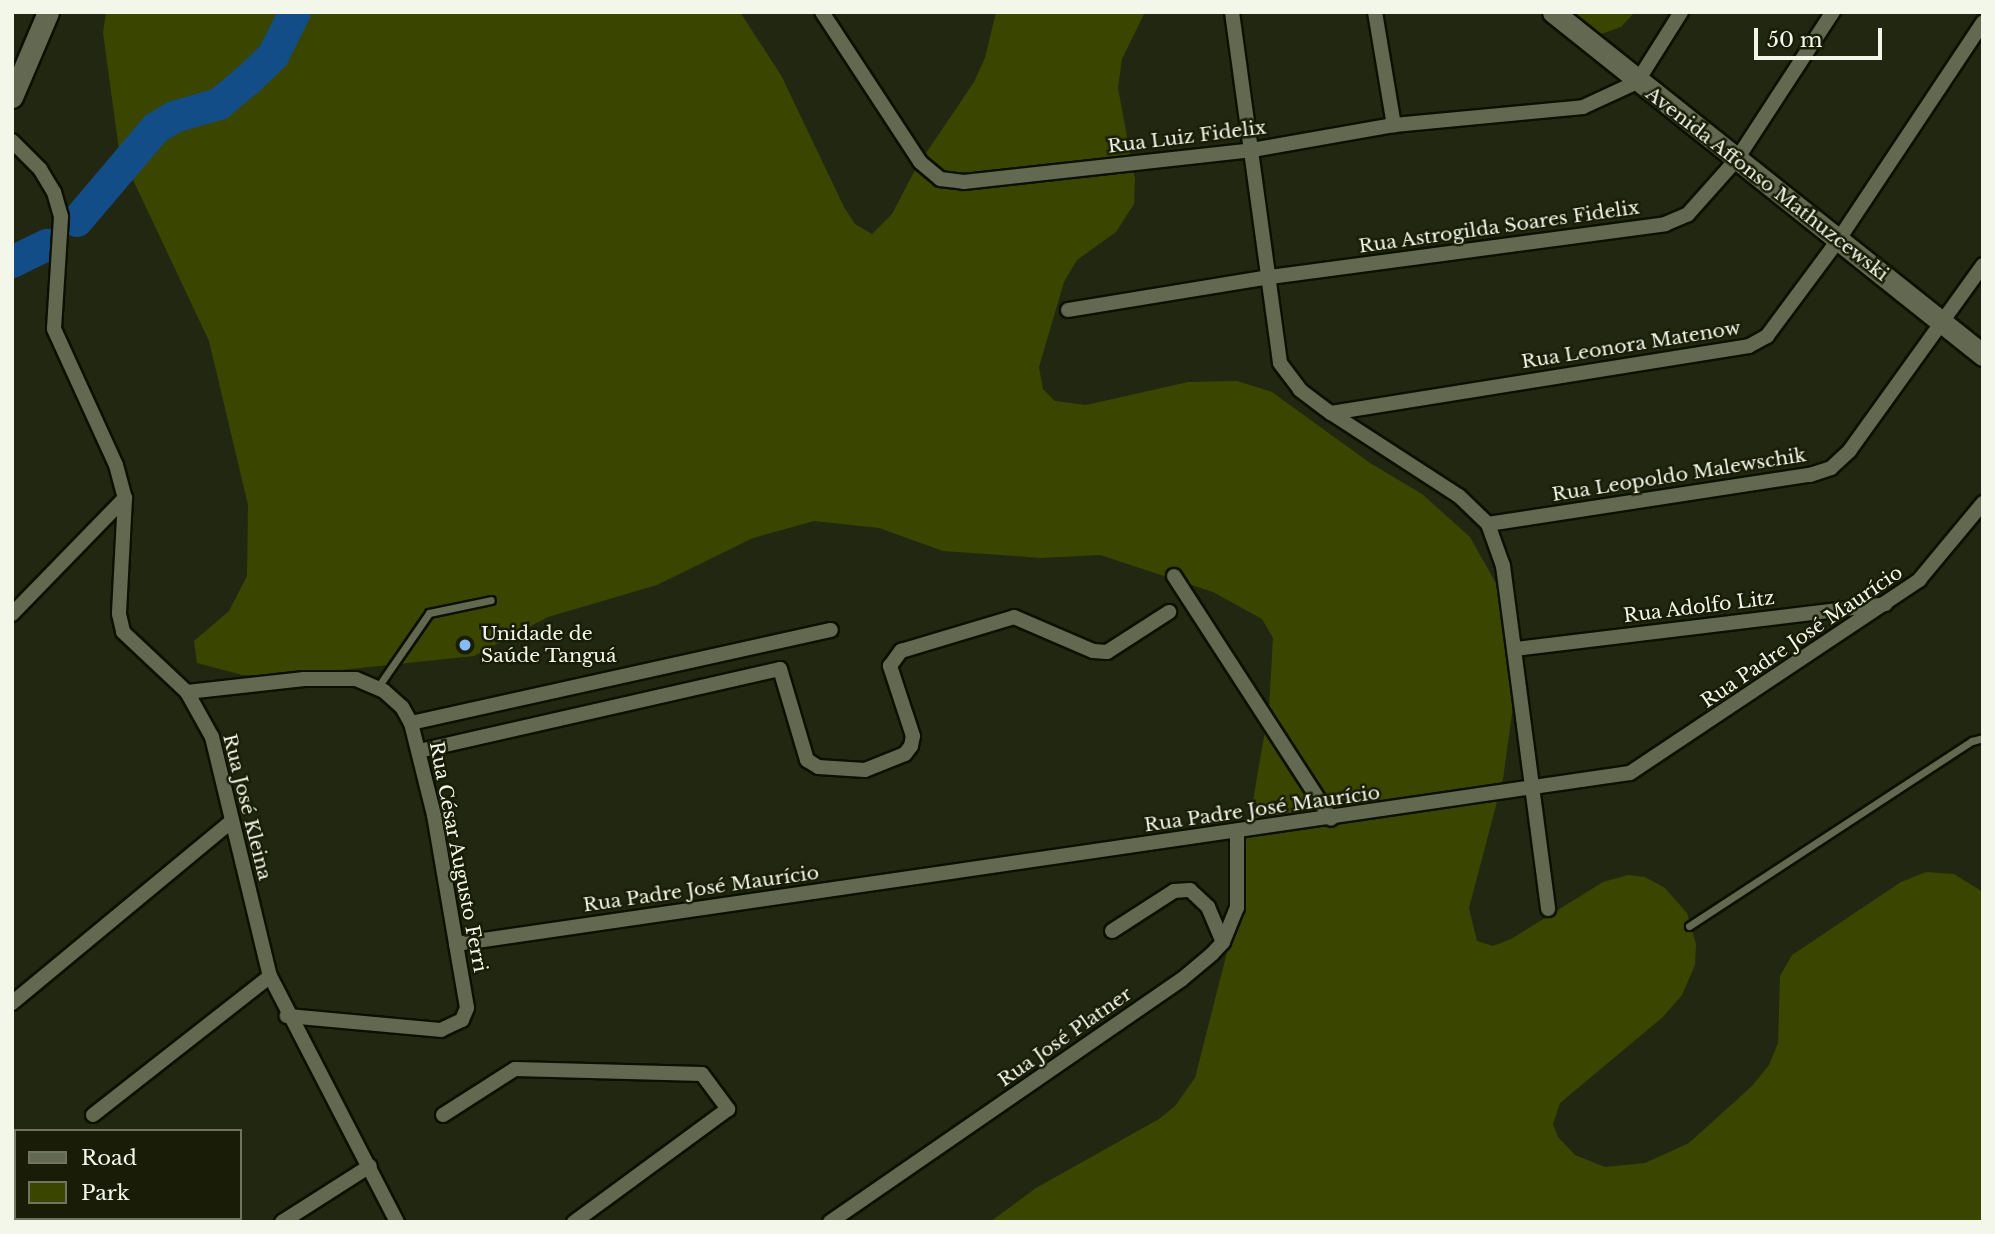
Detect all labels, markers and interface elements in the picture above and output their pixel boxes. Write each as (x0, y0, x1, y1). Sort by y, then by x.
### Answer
scale bar (1757, 14, 1885, 58)
text: 50 m (1767, 27, 1822, 53)
street label: Avenida Affonso Mathuzcewski (1641, 82, 1893, 286)
street label: Rua Luiz Fidelix (1106, 116, 1268, 158)
street label: Rua Astrogilda Soares Fidelix (1357, 196, 1641, 258)
street label: Rua Leonora Matenow (1520, 316, 1742, 374)
street label: Rua Leopoldo Malewschik (1550, 444, 1808, 506)
street label: Rua Padre José Maurício (1697, 561, 1907, 713)
street label: Rua Adolfo Litz (1622, 586, 1776, 628)
place label: Unidade de Saúde Tanguá (481, 623, 617, 667)
marker: Unidade de Saúde Tanguá (455, 635, 475, 655)
street label: Rua José Kleina (218, 731, 276, 883)
street label: Rua César Augusto Ferri (424, 739, 492, 975)
street label: Rua Padre José Maurício (1143, 781, 1381, 837)
street label: Rua Padre José Maurício (582, 861, 820, 917)
street label: Rua José Platner (994, 982, 1136, 1092)
legend (14, 1129, 242, 1220)
text: Road (81, 1145, 137, 1171)
text: Park (81, 1180, 130, 1206)

